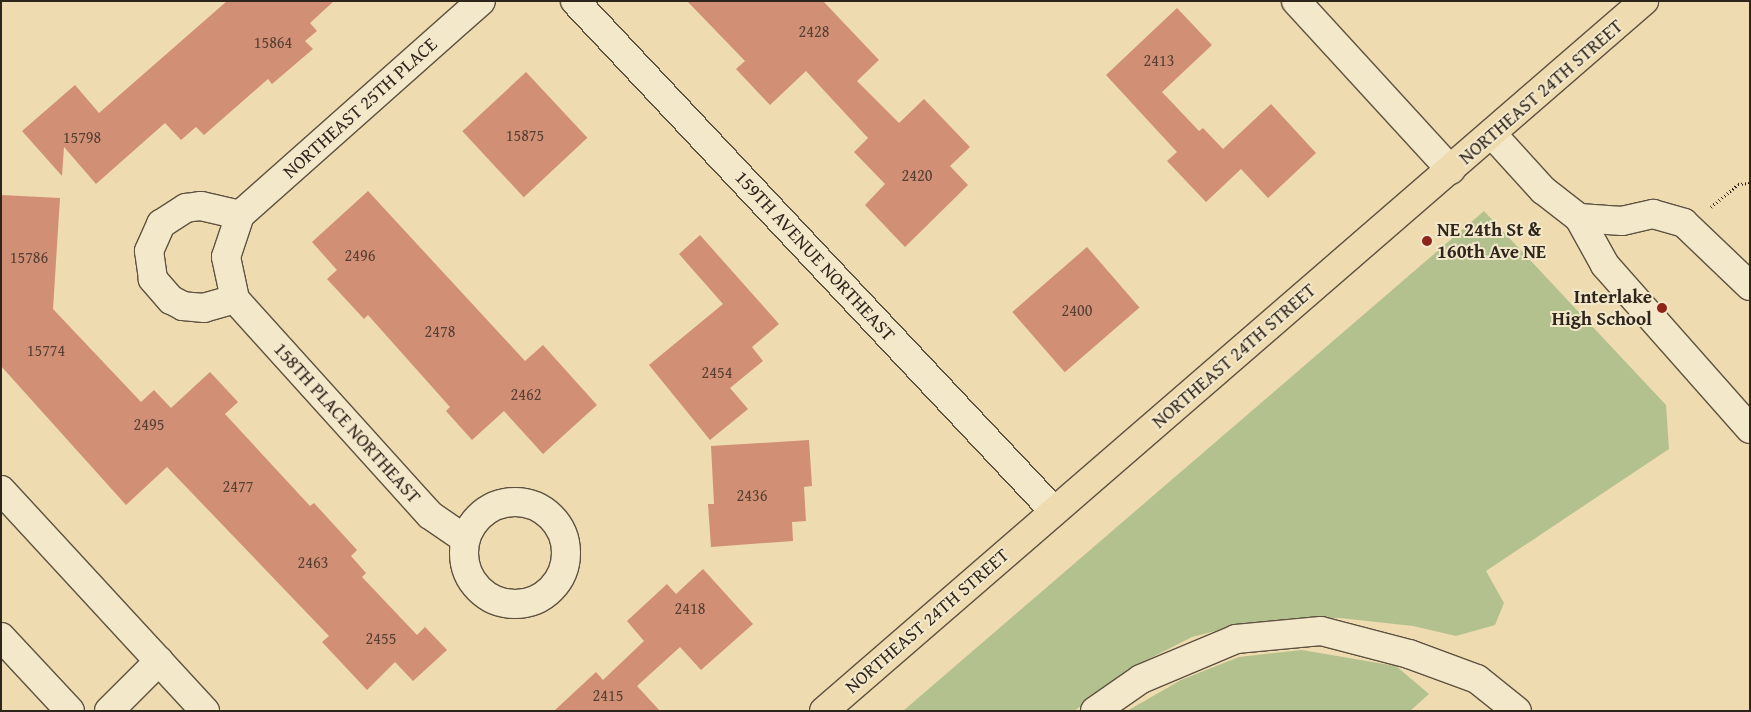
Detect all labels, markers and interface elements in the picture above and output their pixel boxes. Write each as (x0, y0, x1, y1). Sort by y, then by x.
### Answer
street label: NORTHEAST 24TH STREET (1454, 15, 1628, 169)
house number: 2428 (799, 21, 829, 41)
house number: 15864 (254, 32, 292, 52)
street label: NORTHEAST 25TH PLACE (278, 33, 442, 183)
house number: 2413 (1144, 50, 1174, 70)
house number: 15875 (506, 125, 544, 145)
house number: 15798 (63, 127, 101, 147)
house number: 2420 (902, 165, 932, 185)
street label: 159TH AVENUE NORTHEAST (730, 166, 900, 346)
place label: NE 24th St & 160th Ave NE (1437, 219, 1546, 263)
marker: NE 24th St & 160th Ave NE (1421, 235, 1433, 247)
house number: 2496 (345, 245, 375, 265)
house number: 15786 (10, 247, 48, 267)
street label: NORTHEAST 24TH STREET (1147, 279, 1321, 433)
place label: Interlake High School (1552, 286, 1652, 330)
house number: 2400 (1062, 300, 1092, 320)
marker: Interlake High School (1656, 302, 1668, 314)
house number: 2478 (425, 321, 455, 341)
street label: 158TH PLACE NORTHEAST (269, 338, 425, 508)
house number: 15774 (27, 340, 65, 360)
house number: 2454 (702, 362, 732, 382)
house number: 2462 (511, 384, 541, 404)
house number: 2495 (134, 414, 164, 434)
house number: 2477 (223, 476, 253, 496)
house number: 2436 (737, 485, 767, 505)
street label: NORTHEAST 24TH STREET (840, 544, 1014, 698)
house number: 2463 (298, 552, 328, 572)
house number: 2418 (675, 598, 705, 618)
house number: 2455 (366, 628, 396, 648)
house number: 2415 (593, 685, 623, 705)

